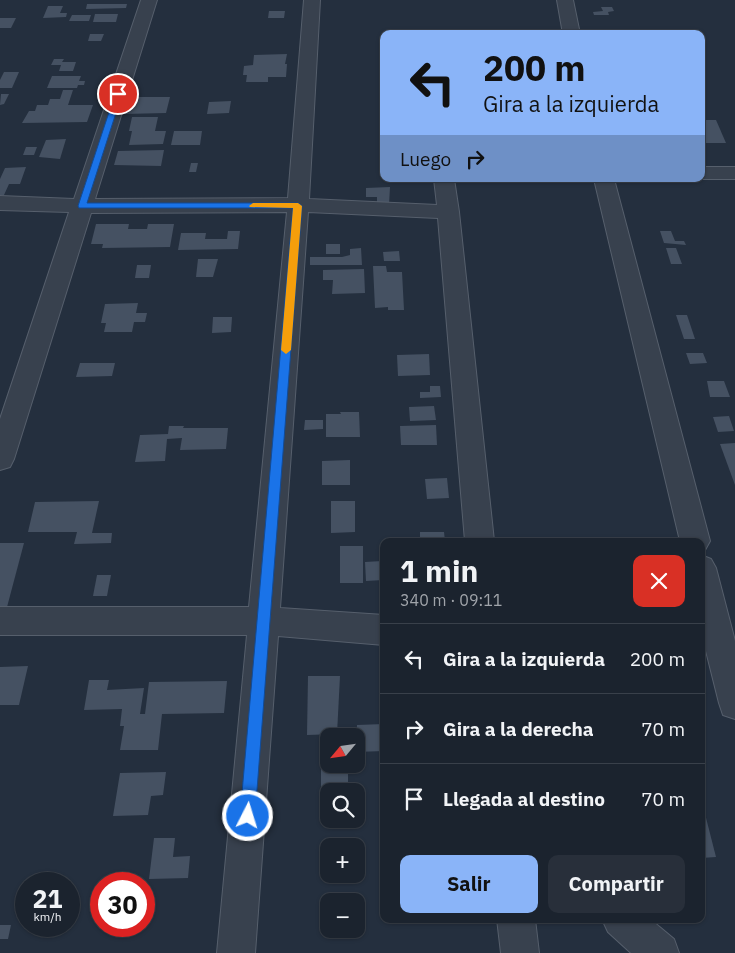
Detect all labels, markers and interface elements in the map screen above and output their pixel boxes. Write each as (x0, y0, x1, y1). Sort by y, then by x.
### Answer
text: 200 m (483, 45, 586, 91)
icon: left (400, 50, 465, 115)
pin (97, 73, 139, 115)
icon: arrive (104, 80, 132, 108)
text: Gira a la izquierda (483, 89, 659, 118)
icon: right (461, 145, 489, 173)
text: Luego (400, 147, 451, 171)
text: 1 min (400, 551, 478, 590)
button: close (633, 555, 685, 607)
text: 340 m · 09:11 (400, 590, 502, 610)
icon: left (400, 645, 428, 673)
text: Gira a la izquierda (443, 647, 605, 671)
text: 200 m (630, 647, 685, 671)
icon: right (400, 715, 428, 743)
text: Gira a la derecha (443, 717, 594, 741)
text: 70 m (641, 717, 685, 741)
north arrow (320, 728, 365, 772)
map controls (320, 728, 365, 938)
button: search (320, 783, 365, 828)
icon: arrive (400, 785, 428, 813)
text: Llegada al destino (443, 787, 605, 811)
text: 70 m (641, 787, 685, 811)
position arrow (221, 789, 273, 841)
button: + (320, 838, 365, 883)
button: Salir (400, 855, 538, 913)
button: Compartir (548, 855, 685, 913)
speed limit sign: 30 (90, 872, 155, 937)
text: 21 (32, 882, 63, 915)
button: − (320, 893, 365, 938)
text: km/h (33, 909, 62, 924)

